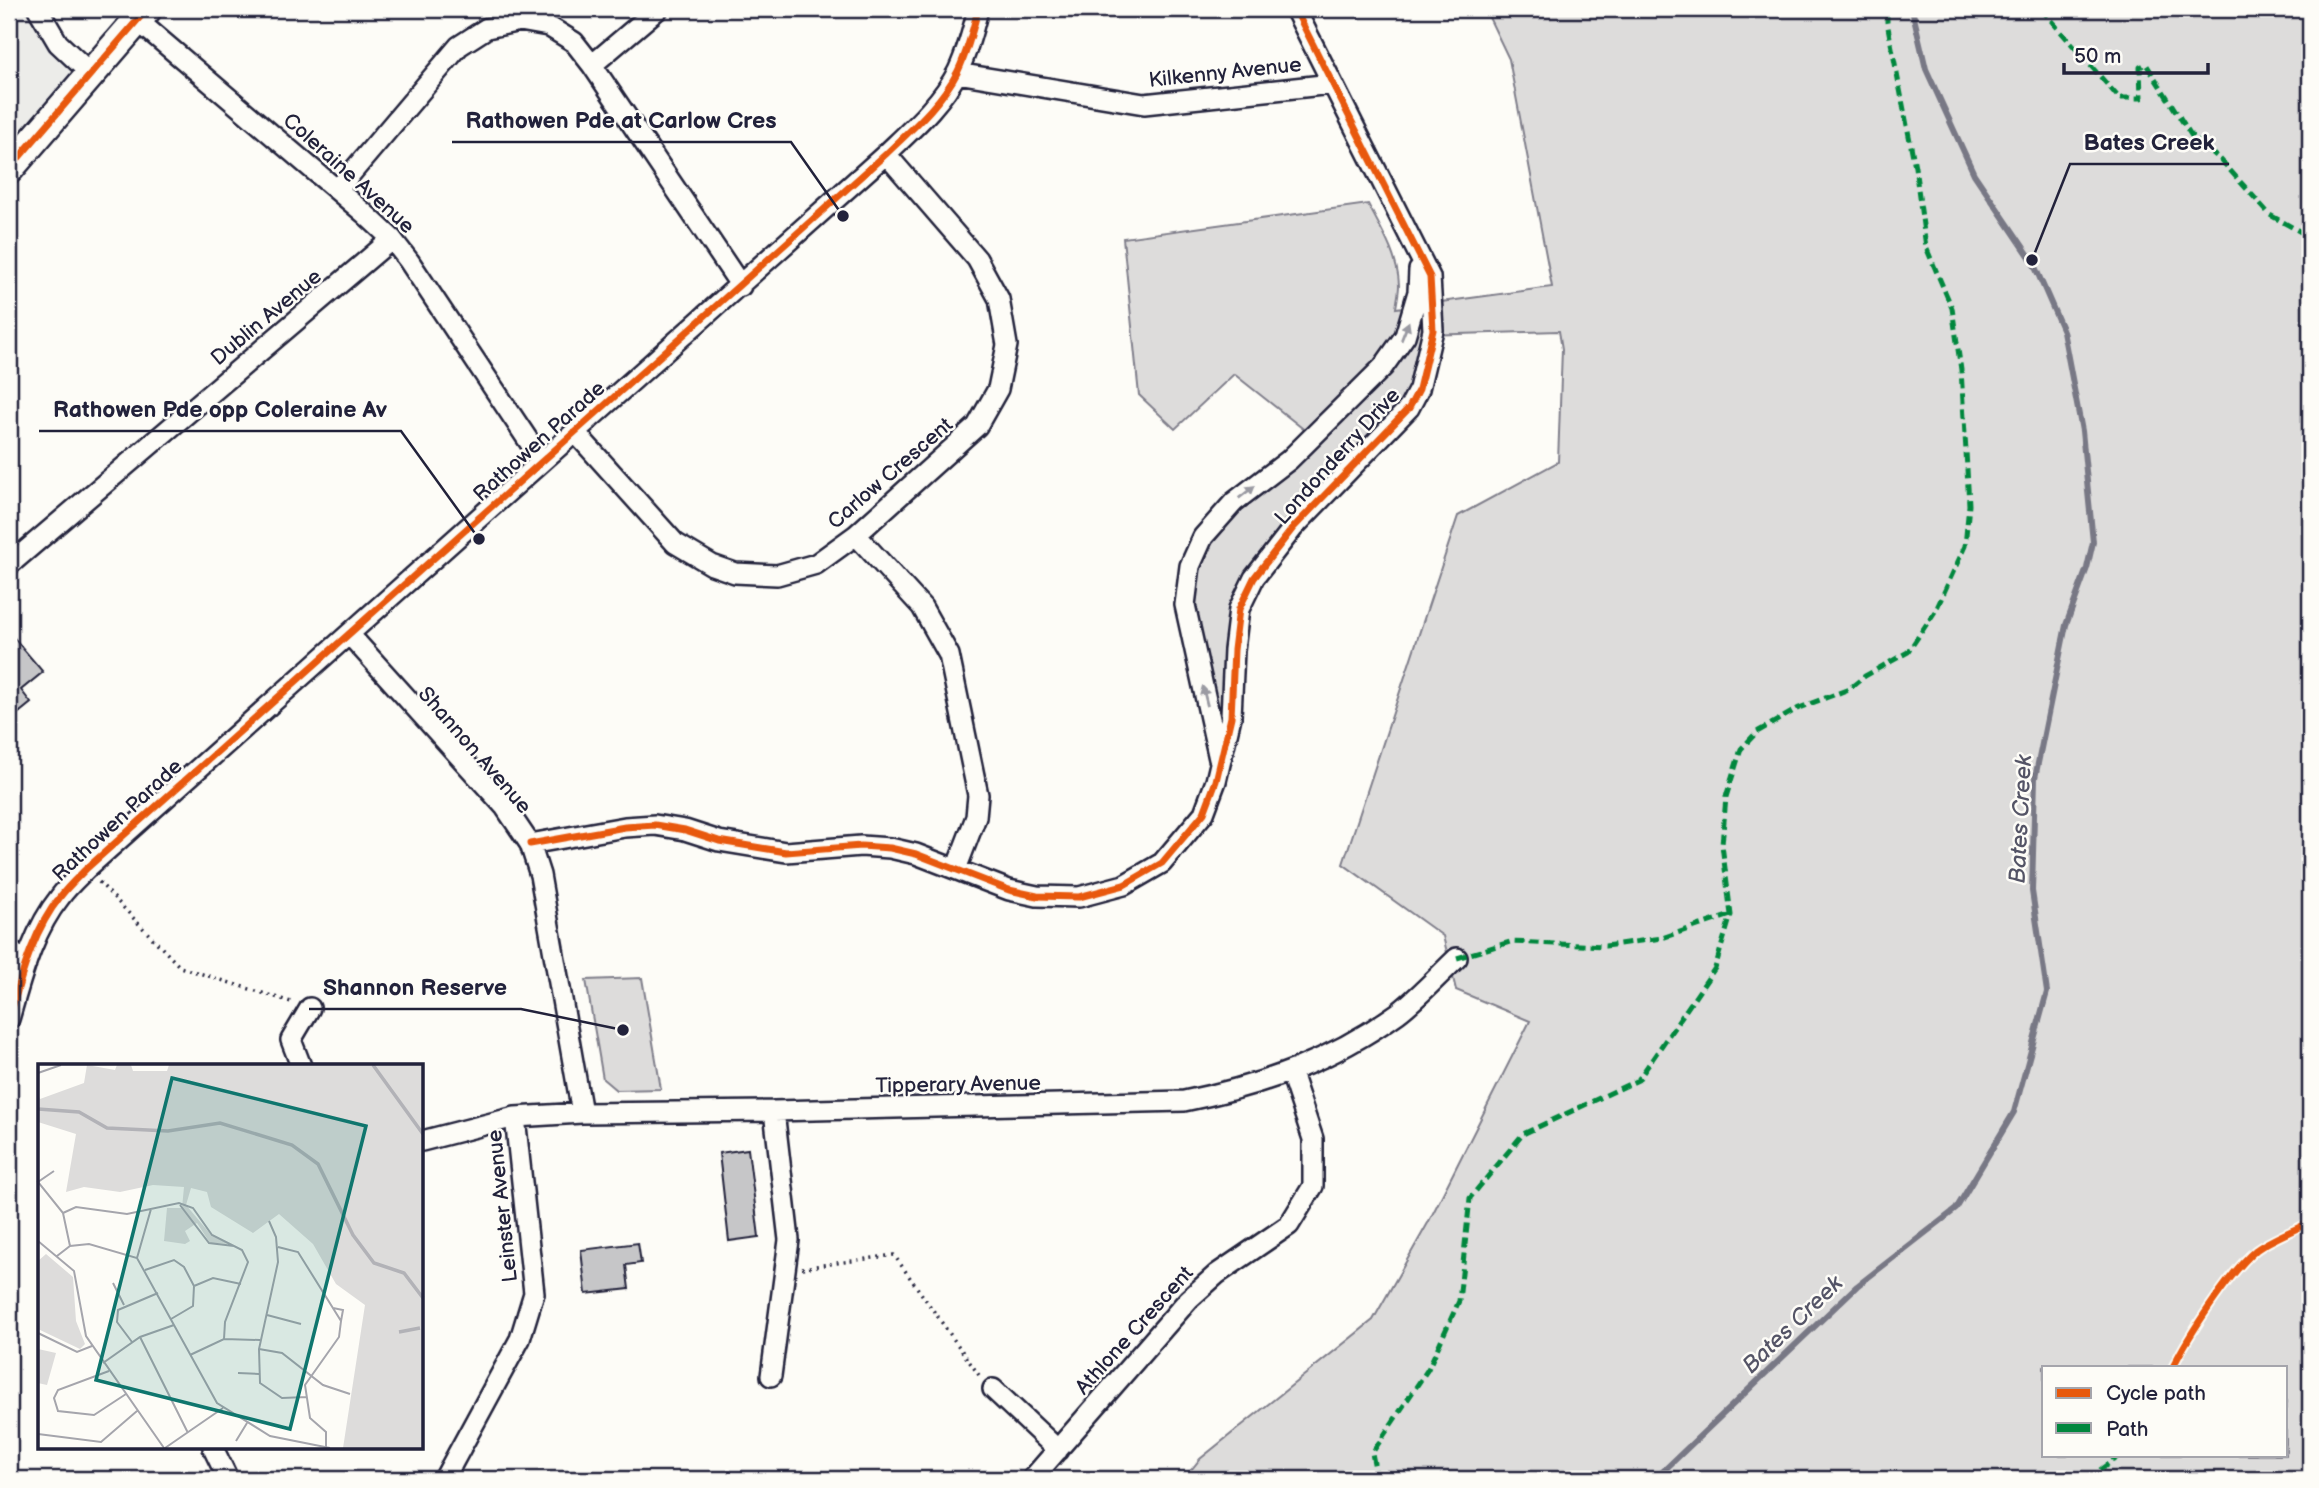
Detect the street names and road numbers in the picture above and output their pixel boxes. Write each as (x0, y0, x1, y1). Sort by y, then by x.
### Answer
street label: Kilkenny Avenue (1147, 52, 1303, 93)
street label: Coleraine Avenue (278, 108, 420, 239)
street label: Dublin Avenue (206, 264, 327, 371)
street label: Rathowen Parade (468, 376, 610, 507)
street label: Londonderry Drive (1270, 383, 1405, 530)
street label: Carlow Crescent (823, 412, 958, 534)
street label: Shannon Avenue (413, 682, 536, 819)
street label: Rathowen Parade (47, 754, 187, 887)
street label: Tipperary Avenue (875, 1071, 1041, 1098)
street label: Leinster Avenue (482, 1129, 523, 1283)
street label: Athlone Crescent (1070, 1261, 1199, 1400)

